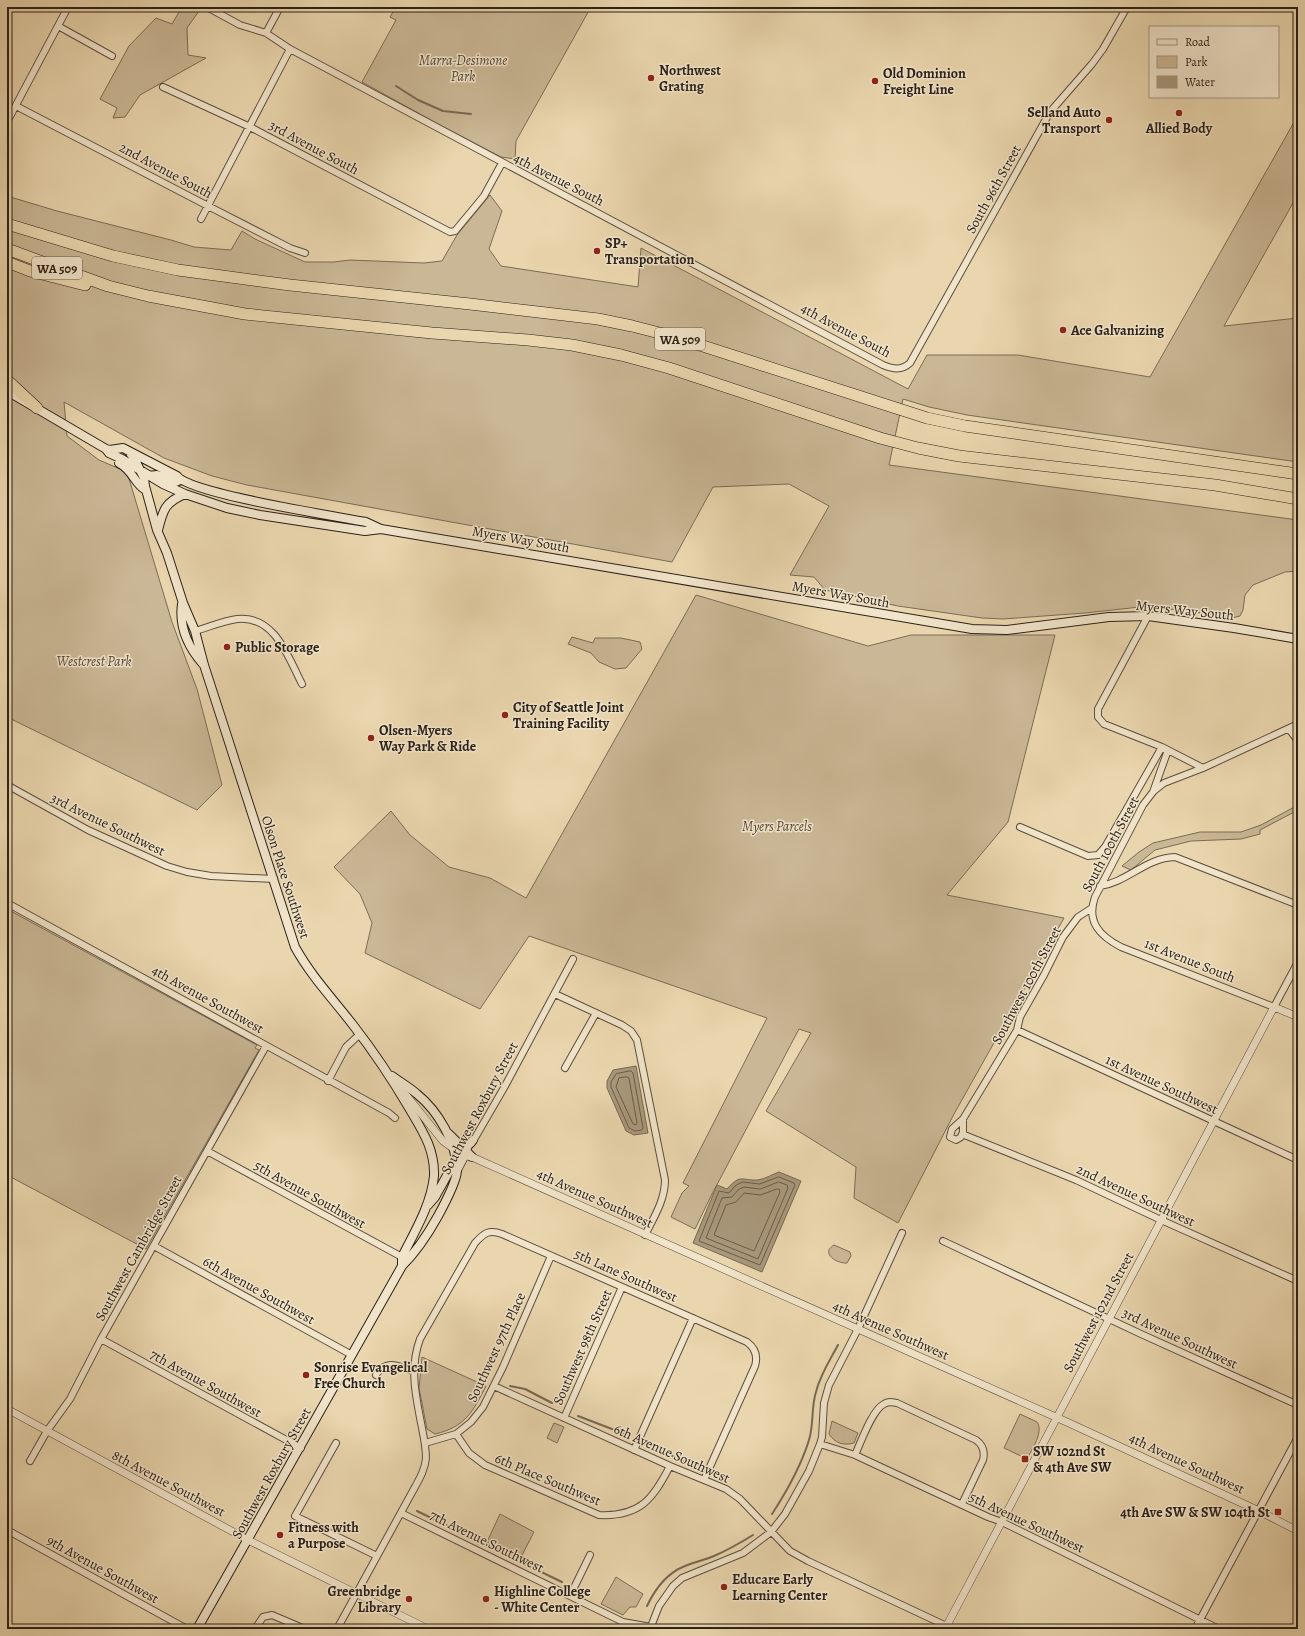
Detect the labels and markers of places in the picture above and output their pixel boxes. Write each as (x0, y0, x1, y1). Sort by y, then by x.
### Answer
place label: Northwest Grating (659, 61, 721, 96)
place label: Old Dominion Freight Line (883, 64, 966, 99)
marker: Northwest Grating (646, 73, 656, 83)
marker: Old Dominion Freight Line (870, 76, 880, 86)
place label: Selland Auto Transport (1027, 103, 1101, 138)
marker: Allied Body (1174, 108, 1184, 118)
marker: Selland Auto Transport (1104, 115, 1114, 125)
place label: Allied Body (1145, 119, 1213, 138)
place label: SP+ Transportation (605, 234, 695, 269)
marker: SP+ Transportation (592, 246, 602, 256)
place label: Ace Galvanizing (1070, 321, 1165, 340)
marker: Ace Galvanizing (1058, 325, 1068, 335)
place label: Public Storage (235, 638, 320, 657)
marker: Public Storage (222, 642, 232, 652)
place label: City of Seattle Joint Training Facility (513, 698, 624, 733)
marker: City of Seattle Joint Training Facility (500, 710, 510, 720)
place label: Olsen-Myers Way Park & Ride (378, 721, 477, 756)
marker: Olsen-Myers Way Park & Ride (366, 733, 376, 743)
place label: Sonrise Evangelical Free Church (314, 1358, 428, 1393)
marker: Sonrise Evangelical Free Church (301, 1370, 311, 1380)
place label: SW 102nd St & 4th Ave SW (1033, 1442, 1112, 1477)
marker: SW 102nd St & 4th Ave SW (1020, 1454, 1030, 1464)
place label: 4th Ave SW & SW 104th St (1120, 1503, 1270, 1522)
marker: 4th Ave SW & SW 104th St (1273, 1507, 1283, 1517)
place label: Fitness with a Purpose (288, 1518, 359, 1553)
marker: Fitness with a Purpose (275, 1530, 285, 1540)
place label: Educare Early Learning Center (732, 1570, 828, 1605)
place label: Greenbridge Library (328, 1582, 402, 1617)
place label: Highline College - White Center (494, 1582, 591, 1617)
marker: Educare Early Learning Center (719, 1582, 729, 1592)
marker: Greenbridge Library (404, 1594, 414, 1604)
marker: Highline College - White Center (481, 1594, 491, 1604)

